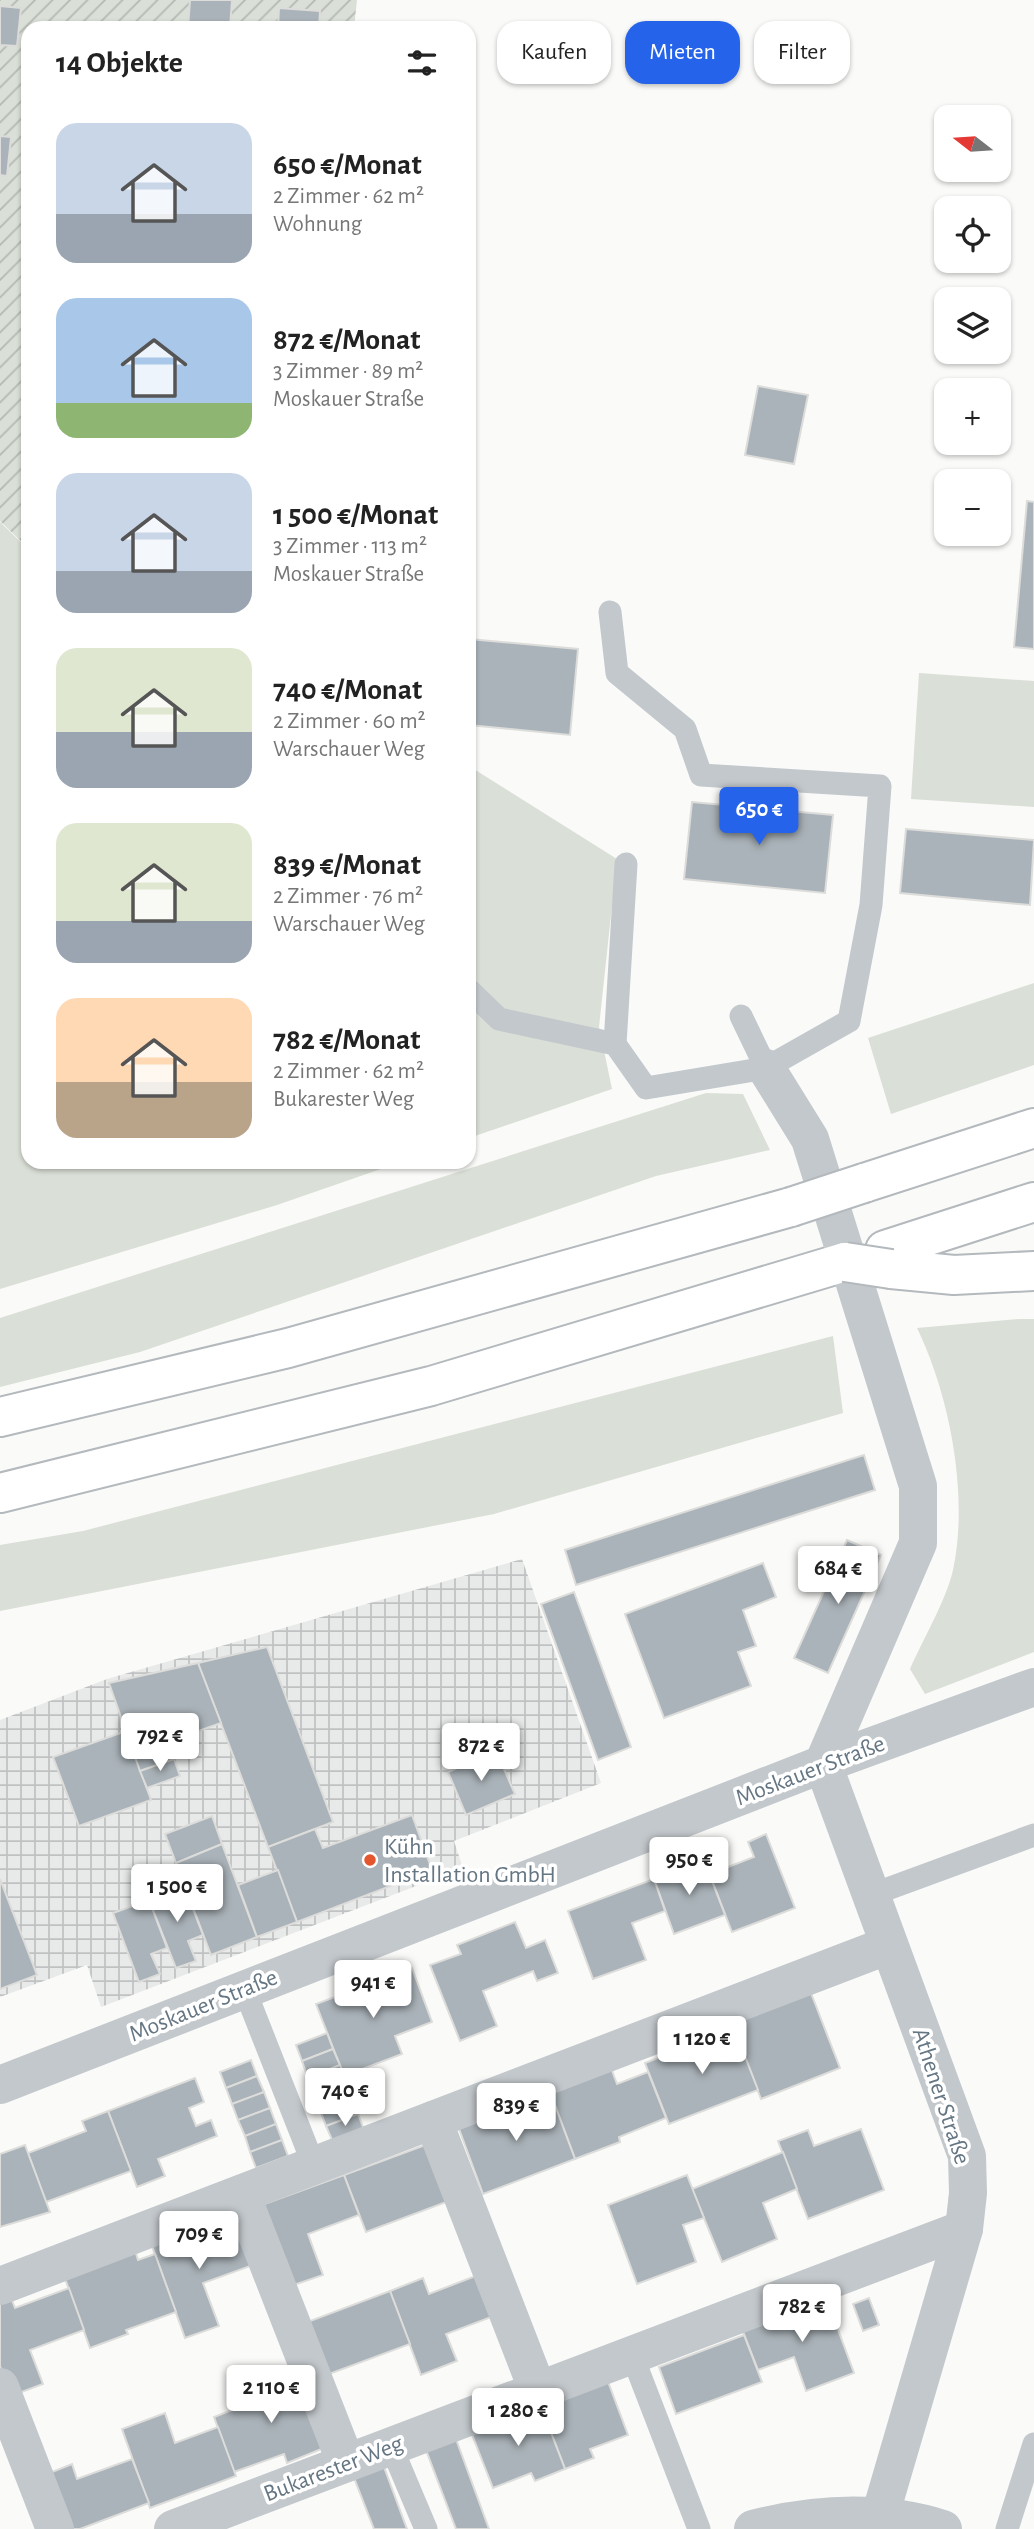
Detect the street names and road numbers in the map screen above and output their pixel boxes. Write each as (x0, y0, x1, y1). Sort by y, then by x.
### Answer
street label: Moskauer Straße (732, 1731, 888, 1810)
street label: Moskauer Straße (126, 1965, 281, 2047)
street label: Athener Straße (908, 2025, 974, 2167)
street label: Bukarester Weg (260, 2431, 407, 2506)

